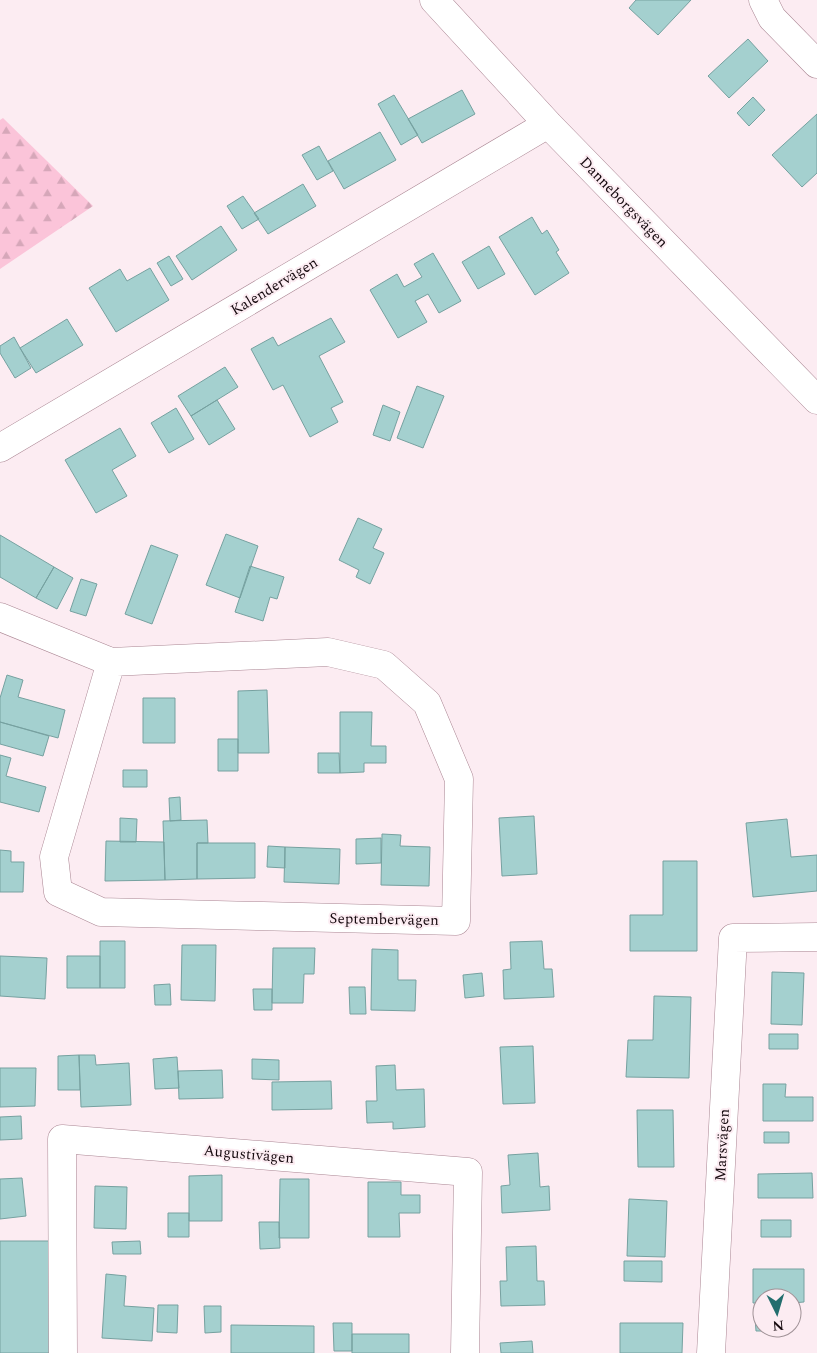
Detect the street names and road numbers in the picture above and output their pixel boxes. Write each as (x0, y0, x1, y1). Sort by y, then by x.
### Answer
street label: Danneborgsvägen (574, 151, 674, 253)
street label: Kalendervägen (226, 251, 323, 322)
street label: Septembervägen (329, 907, 439, 932)
street label: Marsvägen (709, 1108, 736, 1182)
street label: Augustivägen (203, 1139, 295, 1170)

